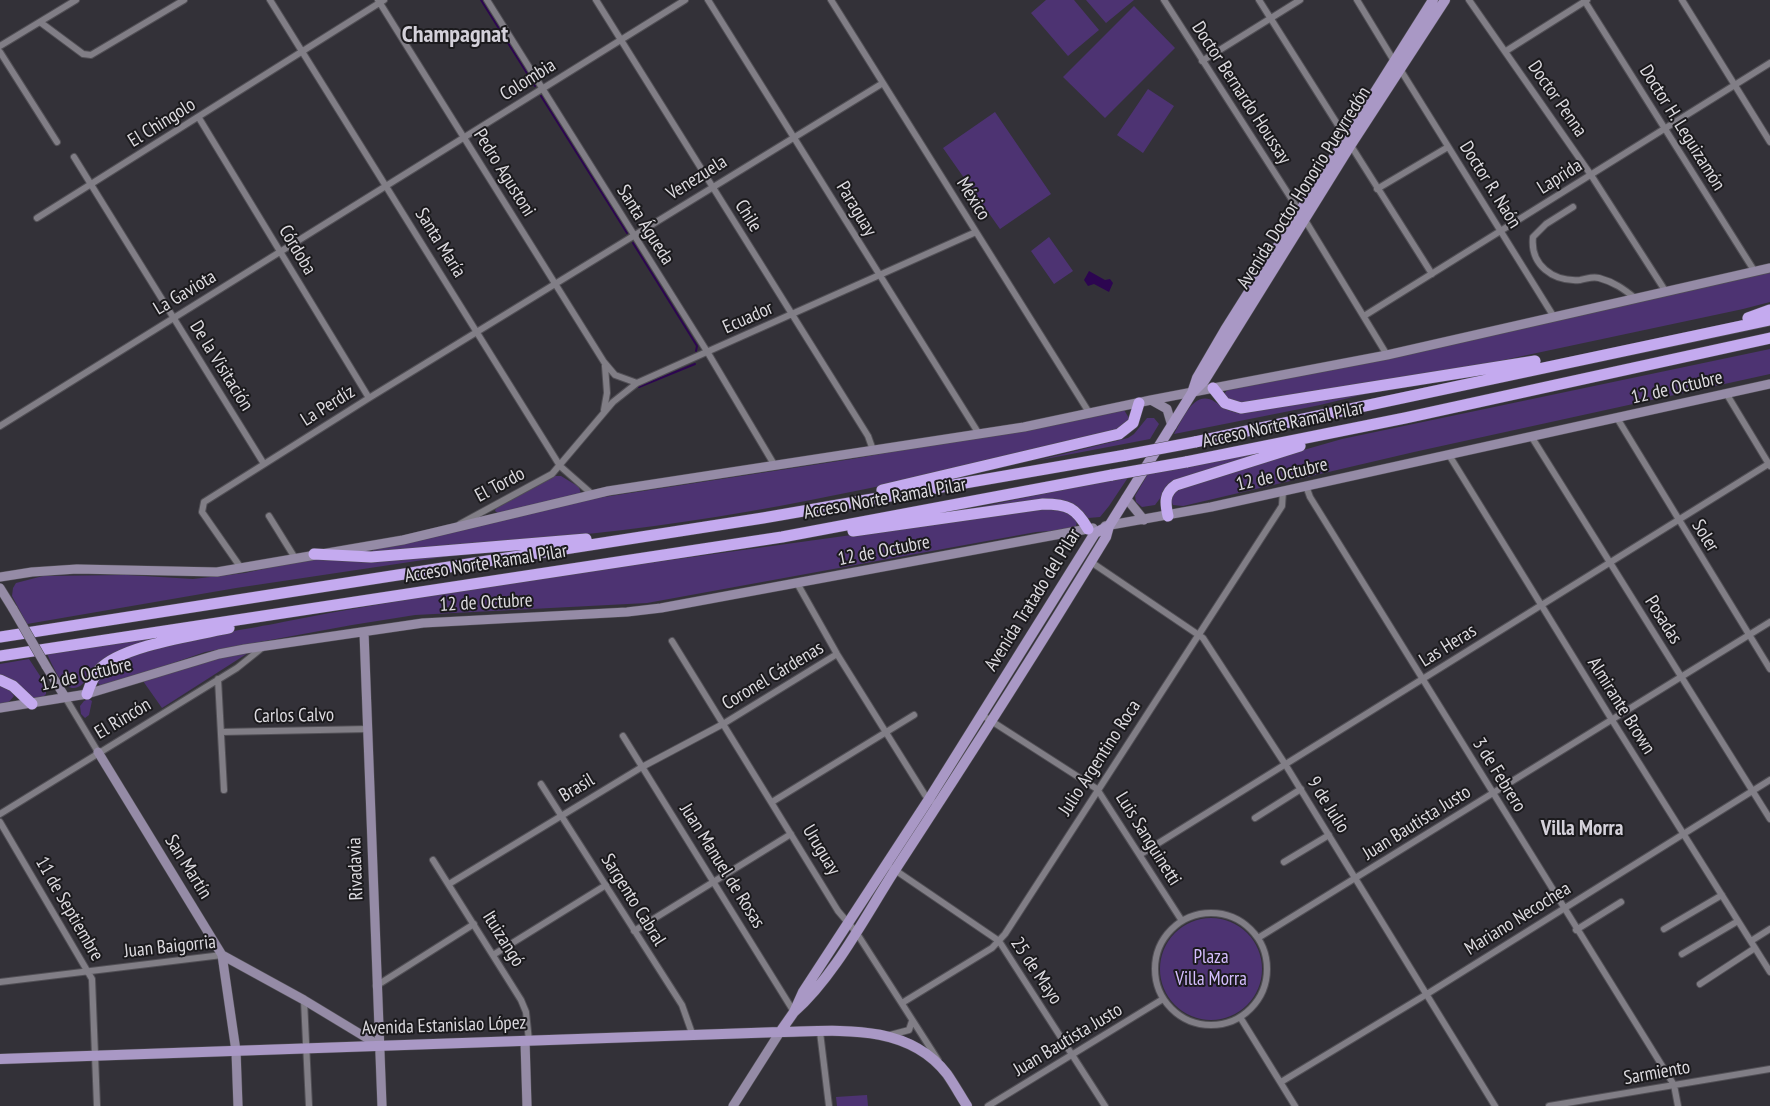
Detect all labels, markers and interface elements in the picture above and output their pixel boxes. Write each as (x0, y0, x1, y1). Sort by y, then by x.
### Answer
street label: Doctor Bernardo Houssay (1186, 17, 1296, 169)
district label: Champagnat (402, 21, 508, 49)
street label: Colombia (496, 54, 560, 106)
street label: Doctor Penna (1523, 57, 1591, 141)
street label: Doctor H. Leguizamón (1634, 61, 1730, 195)
street label: Avenida Doctor Honorio Pueyrredón (1232, 83, 1376, 293)
street label: El Chingolo (124, 93, 200, 153)
street label: Pedro Agustoni (468, 125, 540, 221)
street label: Doctor R. Naón (1454, 137, 1526, 233)
street label: Venezuela (663, 151, 731, 205)
street label: Laprida (1533, 154, 1587, 200)
street label: México (951, 173, 995, 225)
street label: Paraguay (831, 178, 881, 240)
street label: Santa Águeda (612, 181, 678, 269)
street label: Chile (729, 196, 767, 236)
street label: Santa María (410, 204, 470, 282)
street label: Córdoba (273, 221, 321, 279)
street label: La Gaviota (150, 266, 220, 320)
street label: Ecuador (719, 297, 777, 339)
street label: De la Visitación (184, 317, 258, 415)
street label: 12 de Octubre (1629, 366, 1725, 410)
street label: La Perdíz (297, 381, 359, 431)
street label: Acceso Norte Ramal Pilar (1200, 397, 1366, 453)
street label: 12 de Octubre (1234, 453, 1330, 497)
street label: El Tordo (471, 462, 529, 508)
street label: Acceso Norte Ramal Pilar (802, 474, 968, 524)
street label: Soler (1686, 516, 1724, 556)
street label: Avenida Tratado del Pilar (980, 525, 1086, 675)
street label: 12 de Octubre (836, 531, 932, 571)
street label: Acceso Norte Ramal Pilar (403, 540, 569, 588)
street label: 12 de Octubre (439, 589, 533, 617)
street label: Posadas (1639, 592, 1687, 648)
street label: Las Heras (1415, 620, 1481, 672)
street label: Coronel Cárdenas (718, 637, 828, 715)
street label: 12 de Octubre (38, 653, 134, 697)
street label: Almirante Brown (1582, 653, 1660, 759)
street label: El Rincón (91, 693, 155, 745)
street label: Julio Argentino Roca (1054, 696, 1146, 820)
street label: Carlos Calvo (254, 704, 334, 728)
street label: 3 de Febrero (1467, 734, 1531, 816)
street label: Brasil (555, 769, 599, 807)
street label: 9 de Julio (1302, 773, 1354, 837)
street label: Juan Bautista Justo (1359, 781, 1475, 865)
street label: Luis Sanguinetti (1110, 788, 1186, 890)
street label: Juan Manuel de Rosas (675, 800, 769, 932)
district label: Villa Morra (1541, 816, 1623, 842)
street label: Uruguay (797, 821, 845, 879)
street label: San Martín (159, 831, 217, 903)
street label: Rivadavia (344, 837, 368, 901)
street label: Sargento Cabral (596, 850, 670, 950)
street label: 11 de Septiembre (30, 853, 108, 965)
street label: Mariano Necochea (1461, 877, 1575, 961)
street label: Ituizangó (477, 907, 529, 971)
street label: Juan Baigorria (123, 931, 217, 963)
street label: 25 de Mayo (1005, 933, 1067, 1009)
park label: Plaza Villa Morra (1175, 947, 1247, 991)
street label: Juan Bautista Justo (1010, 999, 1126, 1081)
street label: Avenida Estanislao López (361, 1012, 527, 1040)
street label: Sarmiento (1622, 1056, 1692, 1090)

